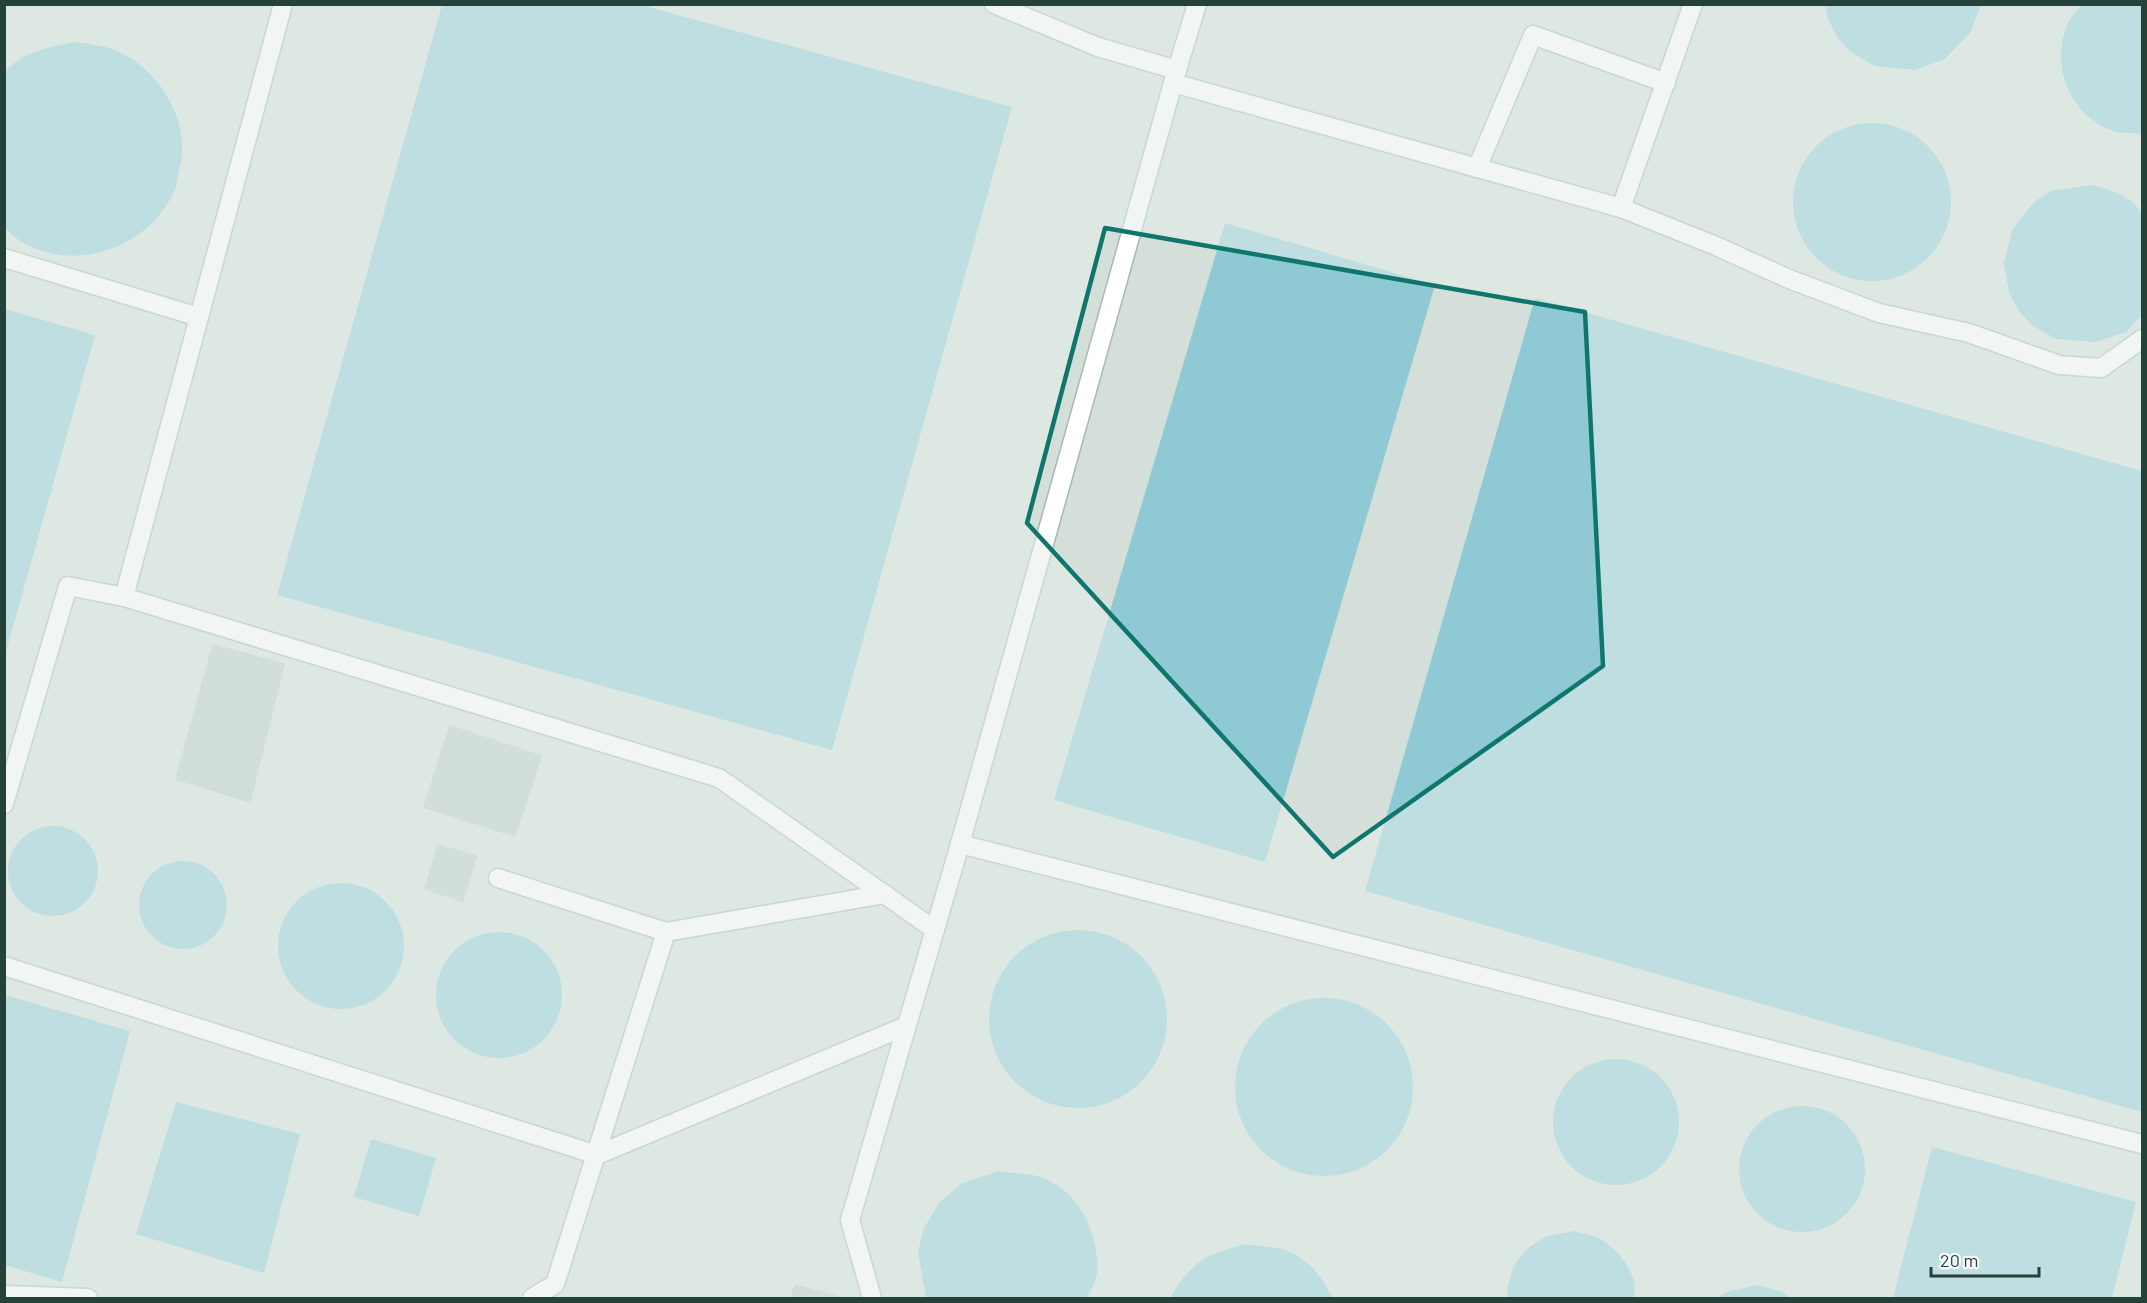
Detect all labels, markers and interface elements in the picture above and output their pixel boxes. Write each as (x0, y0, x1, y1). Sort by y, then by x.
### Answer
scale bar (1931, 1240, 2039, 1278)
text: 20 m (1940, 1249, 1978, 1271)

